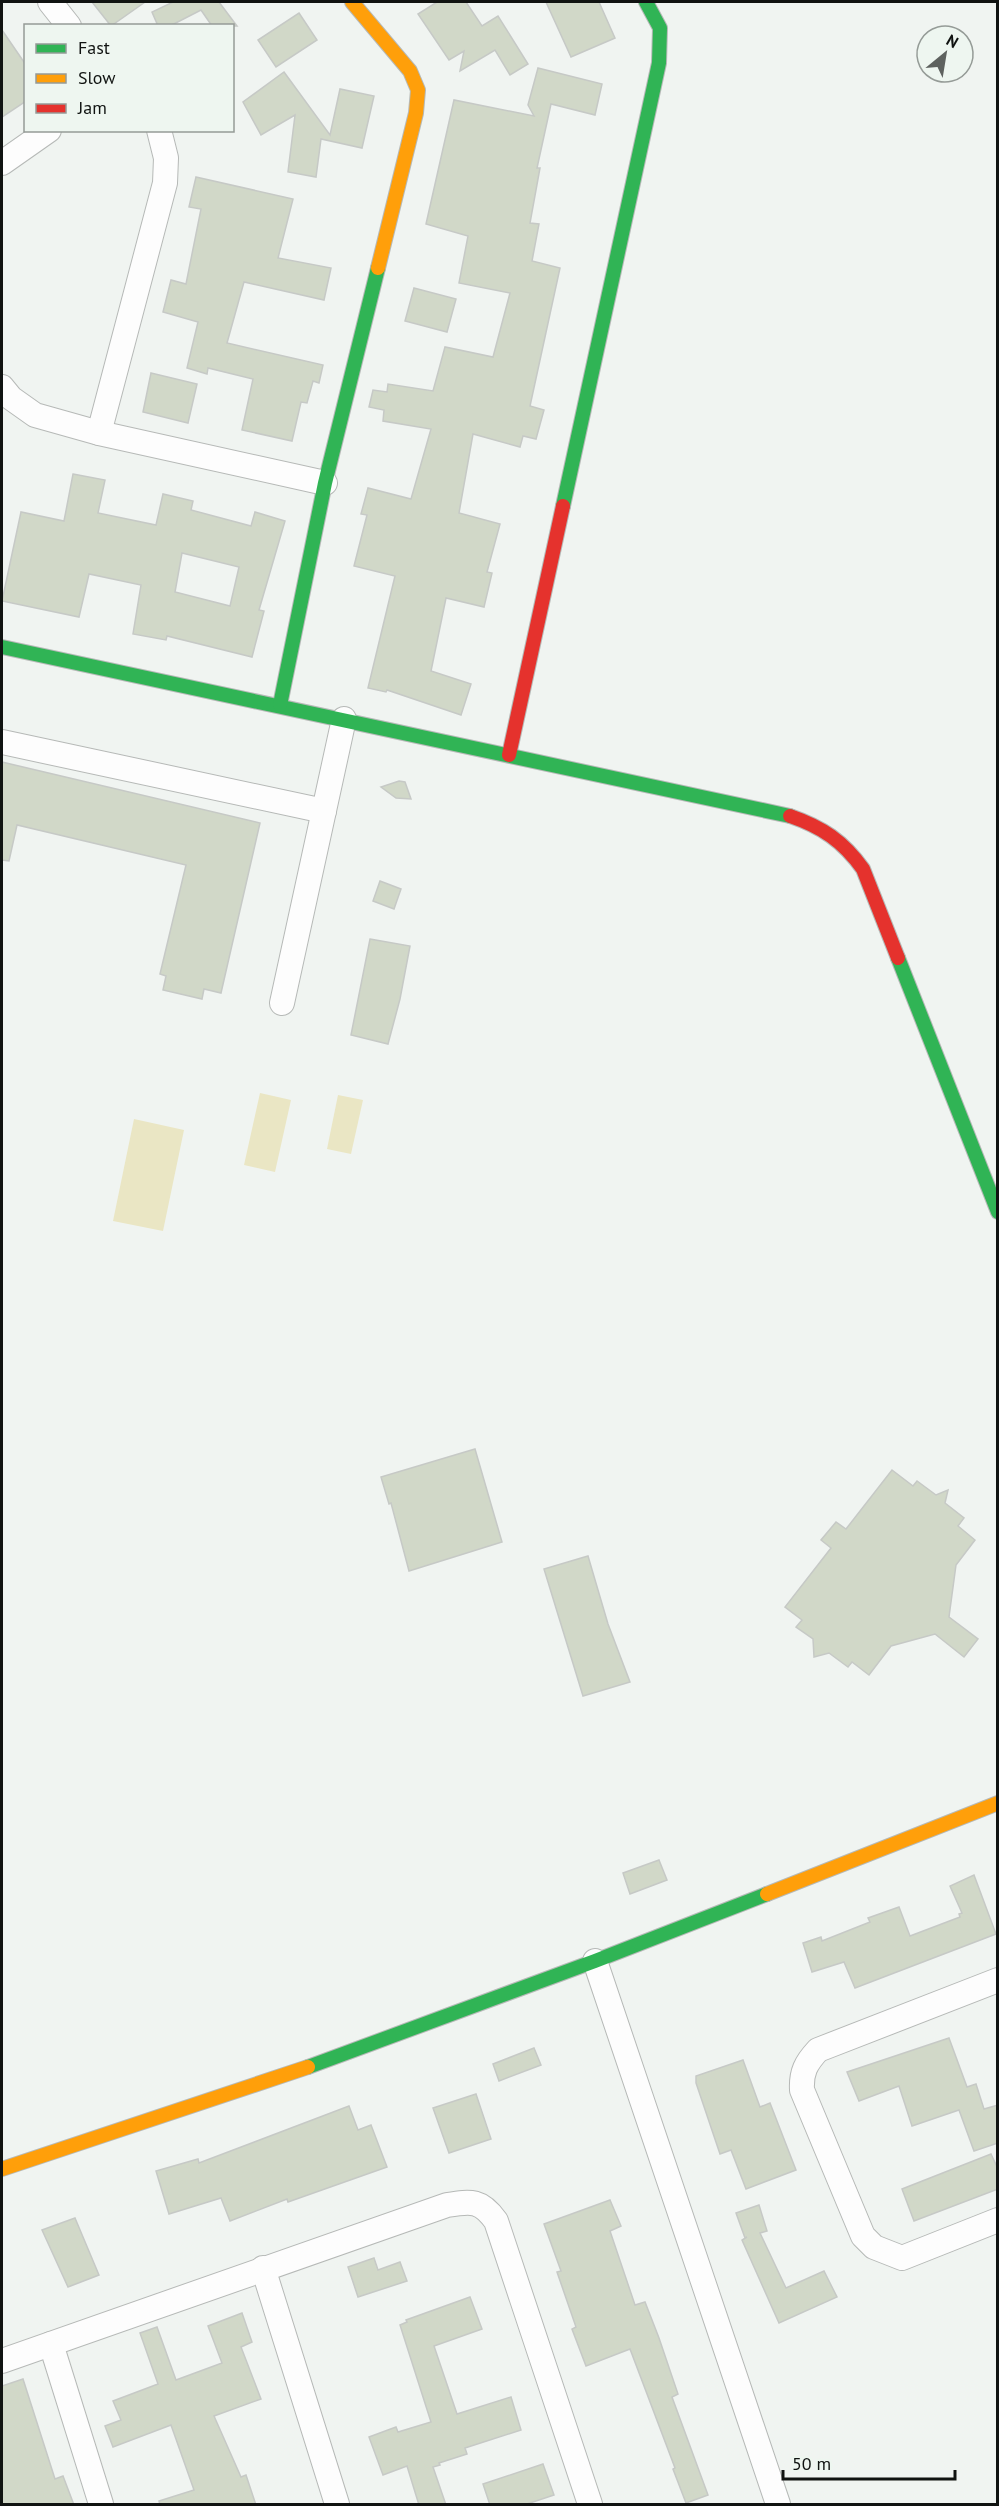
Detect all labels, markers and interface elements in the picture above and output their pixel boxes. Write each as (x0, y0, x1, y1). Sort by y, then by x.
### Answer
legend (24, 24, 234, 132)
north arrow (915, 24, 975, 84)
text: N (943, 30, 962, 52)
text: Fast (78, 36, 110, 59)
text: Slow (78, 66, 116, 89)
text: Jam (77, 96, 107, 119)
scale bar (783, 2443, 956, 2481)
text: 50 m (792, 2452, 831, 2475)

